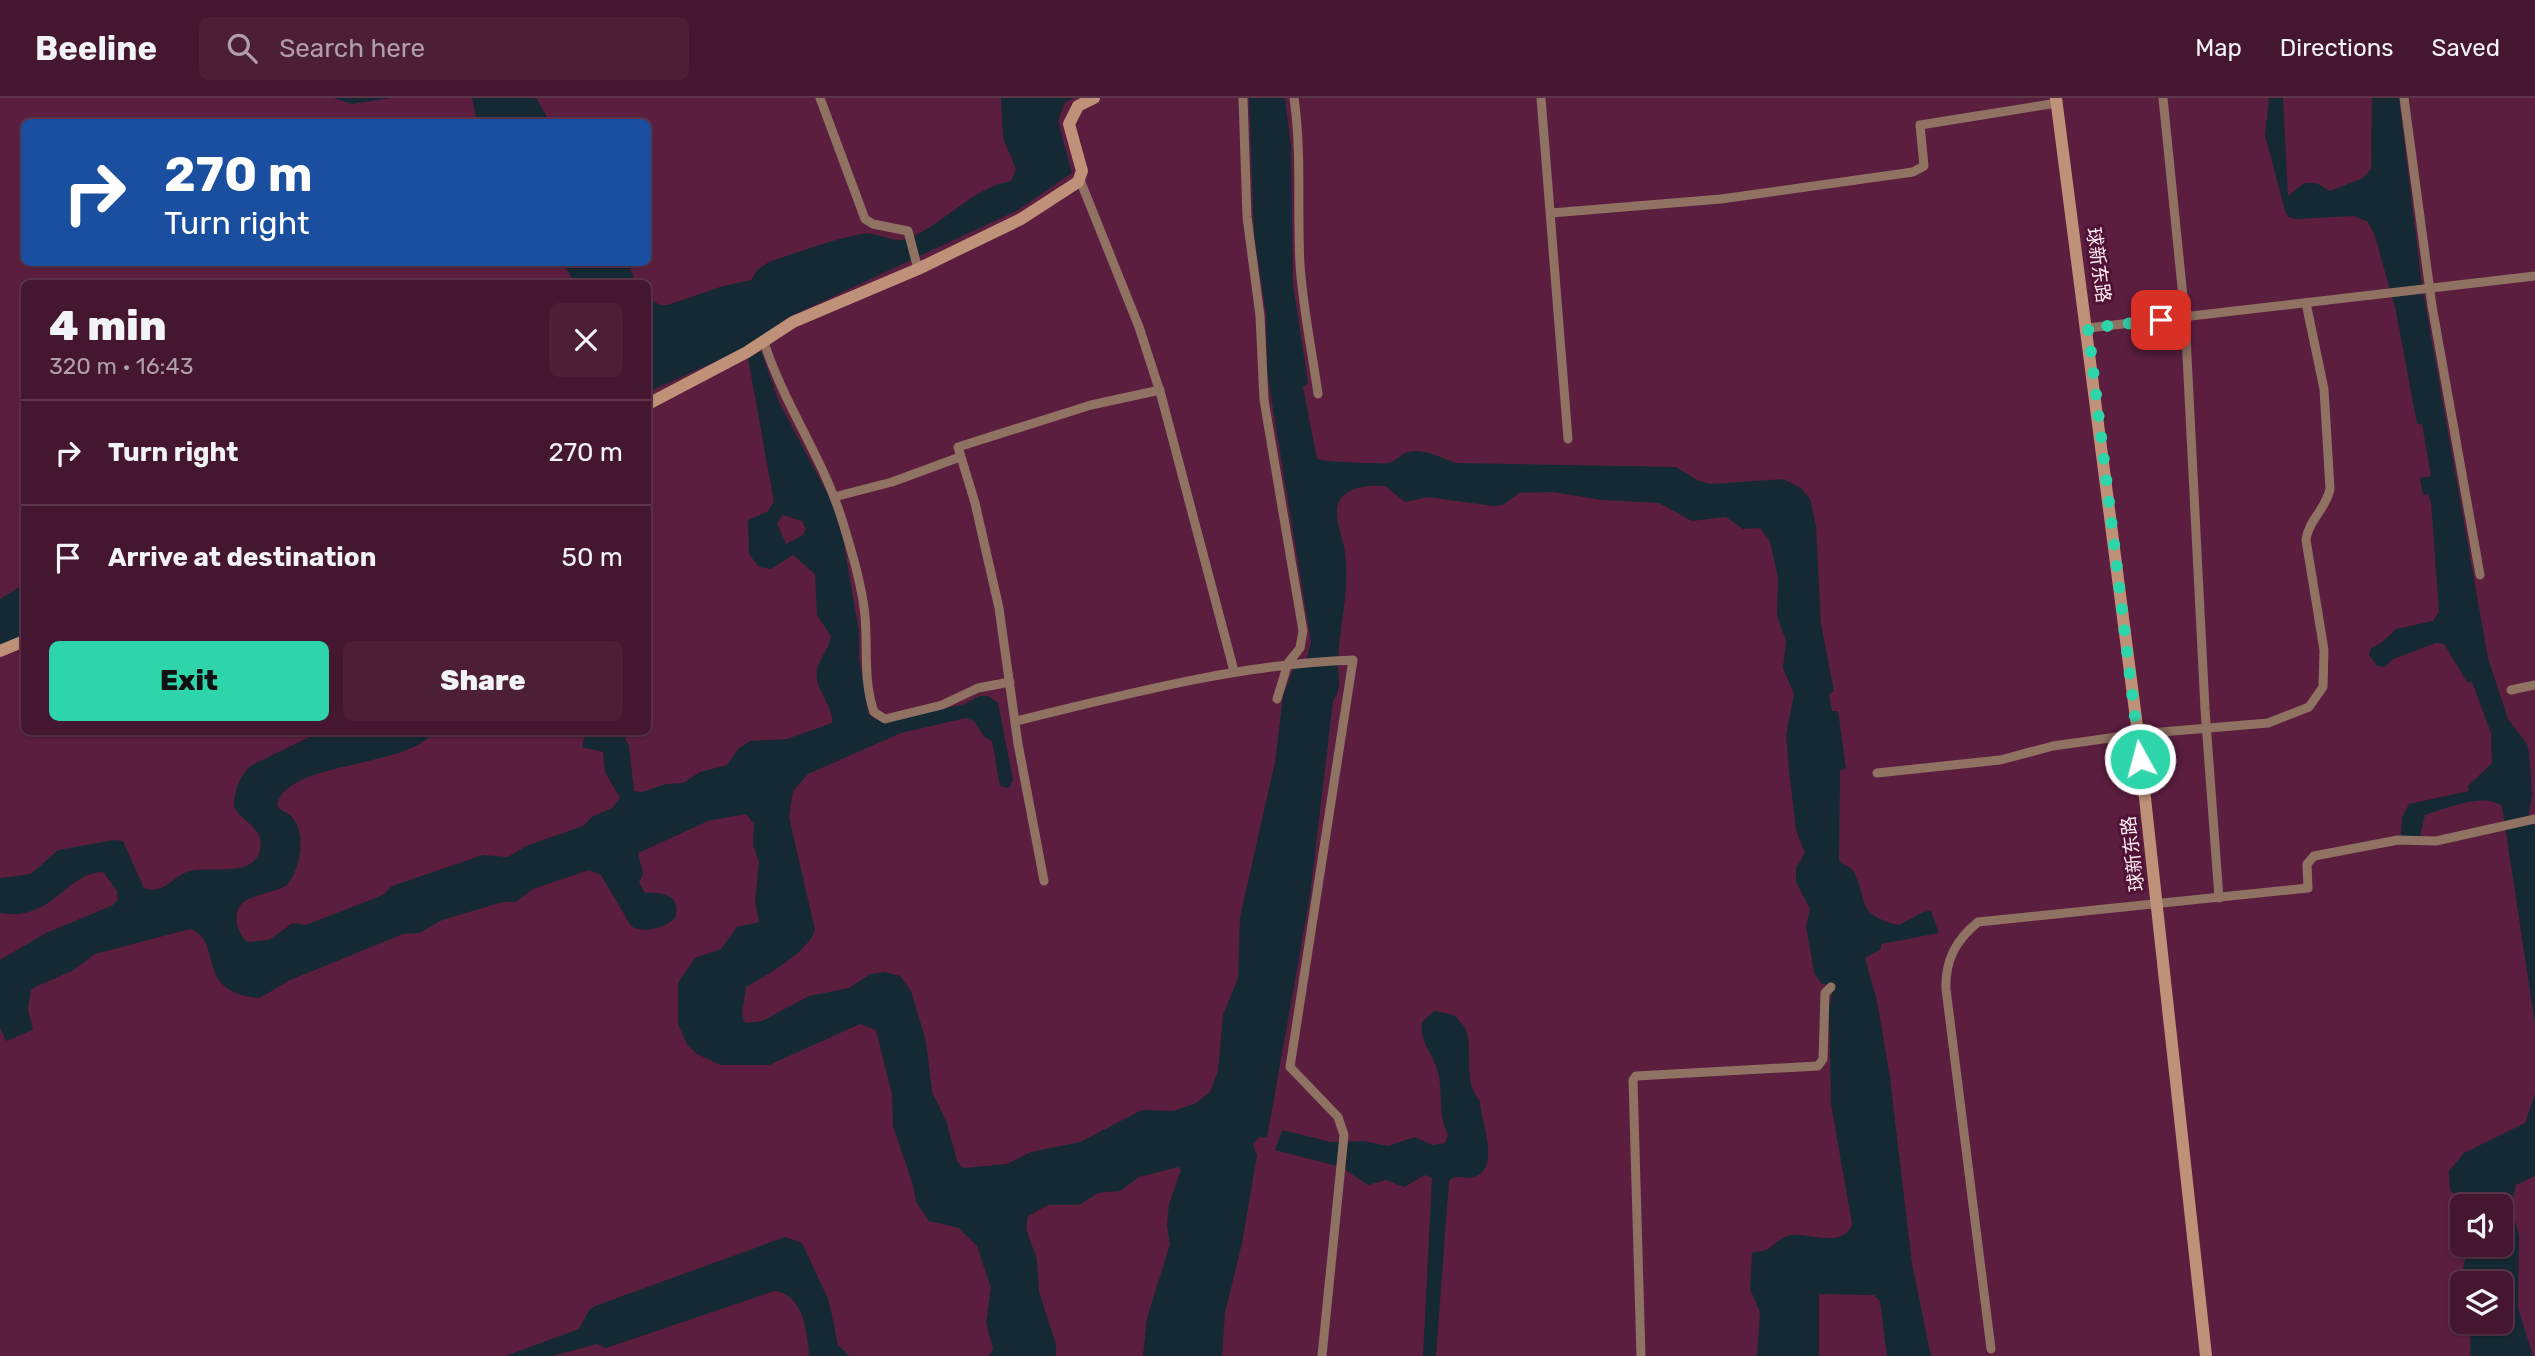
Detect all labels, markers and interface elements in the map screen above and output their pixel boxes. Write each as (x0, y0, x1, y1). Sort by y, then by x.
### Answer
search box (199, 17, 689, 80)
text: Beeline (35, 29, 157, 68)
icon: search (223, 29, 261, 67)
text: Search here (279, 33, 425, 64)
text: Map (2195, 34, 2242, 62)
text: Directions (2280, 34, 2393, 62)
text: Saved (2431, 34, 2500, 62)
text: 270 m (164, 145, 313, 203)
icon: right (49, 147, 140, 238)
text: Turn right (164, 204, 309, 242)
street label: 球新东路 (2082, 226, 2115, 304)
pin (2131, 290, 2191, 350)
text: 4 min (49, 301, 167, 351)
icon: arrive (2142, 301, 2180, 339)
button: close (549, 303, 623, 377)
text: 320 m · 16:43 (49, 352, 194, 380)
icon: right (49, 434, 87, 472)
text: Turn right (108, 437, 238, 468)
text: 270 m (548, 437, 623, 468)
icon: arrive (49, 539, 87, 577)
text: Arrive at destination (108, 542, 376, 573)
text: 50 m (562, 542, 623, 573)
button: Exit (49, 641, 329, 721)
button: Share (343, 641, 623, 721)
position arrow (2103, 722, 2177, 796)
street label: 球新东路 (2116, 815, 2149, 893)
map controls (2450, 1194, 2513, 1334)
button: sound (2450, 1194, 2513, 1257)
button: layers (2450, 1271, 2513, 1334)

